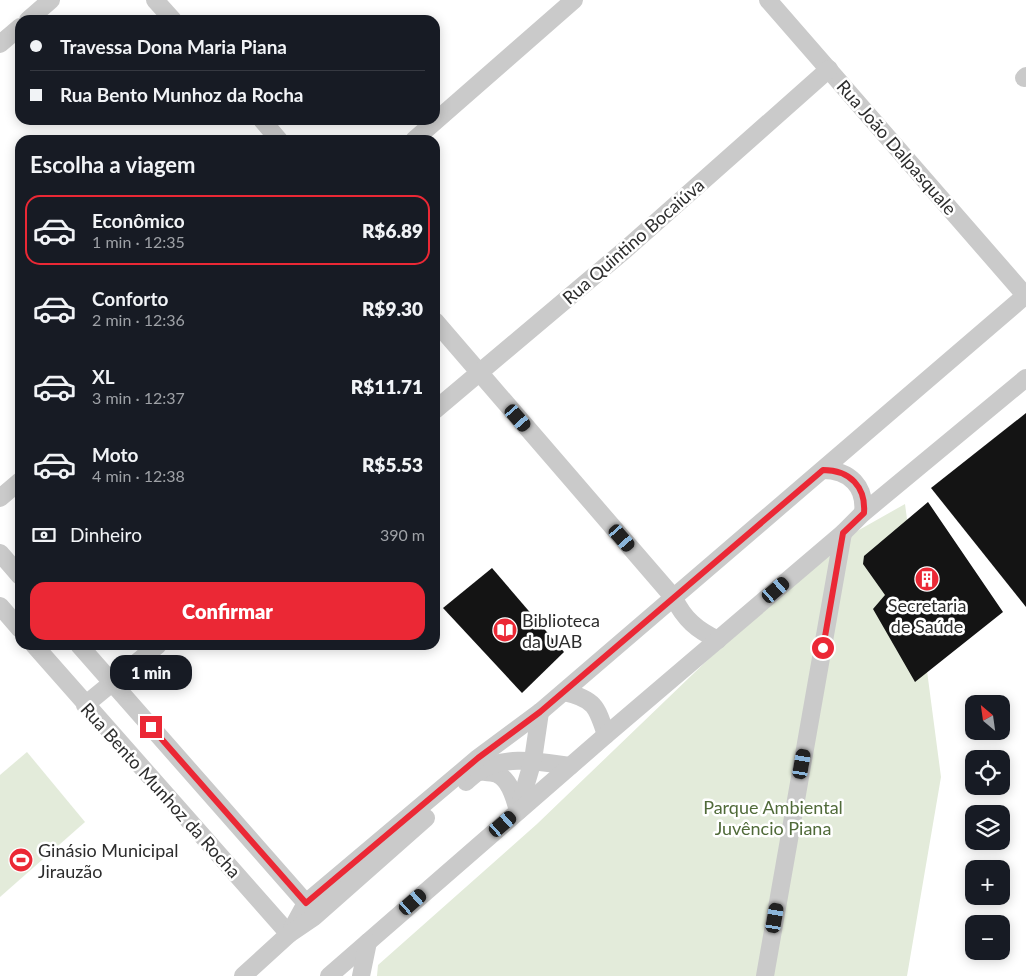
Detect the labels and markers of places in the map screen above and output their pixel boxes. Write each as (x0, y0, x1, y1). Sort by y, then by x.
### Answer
building icon: Secretaria de Saúde (914, 566, 940, 592)
place label: Secretaria de Saúde (888, 594, 966, 637)
place label: Biblioteca da UAB (522, 609, 600, 652)
library icon: Biblioteca da UAB (492, 617, 518, 643)
place label: Ginásio Municipal Jirauzão (38, 839, 178, 882)
sports icon: Ginásio Municipal Jirauzão (8, 847, 34, 873)

